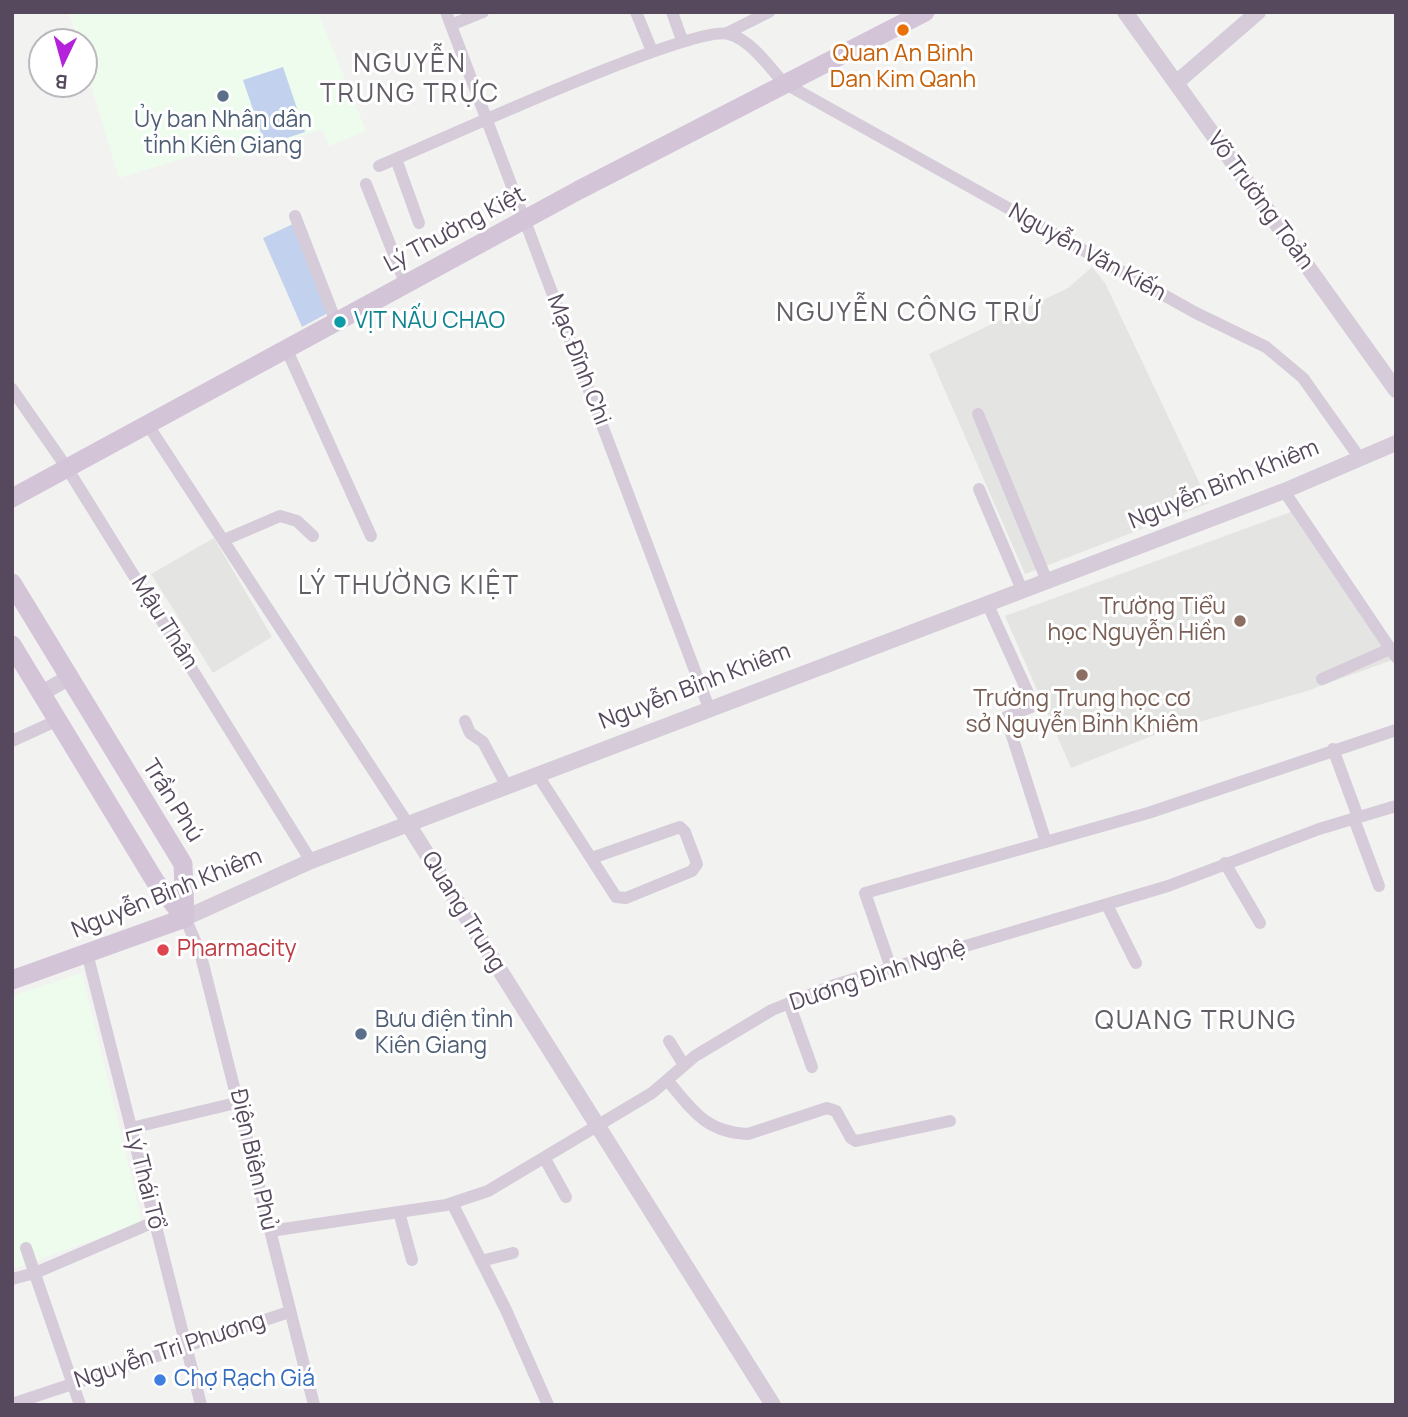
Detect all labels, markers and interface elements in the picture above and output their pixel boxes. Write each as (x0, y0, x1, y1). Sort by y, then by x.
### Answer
marker: Quan An Binh Dan Kim Qanh (895, 22, 911, 38)
north arrow (28, 28, 98, 98)
place label: Quan An Binh Dan Kim Qanh (830, 41, 976, 95)
district label: NGUYỄN TRUNG TRỰC (321, 49, 499, 110)
text: B (54, 68, 68, 95)
marker: Ủy ban Nhân dân tỉnh Kiên Giang (215, 88, 231, 104)
place label: Ủy ban Nhân dân tỉnh Kiên Giang (134, 107, 312, 161)
street label: Võ Trường Toản (1201, 127, 1319, 275)
street label: Lý Thường Kiệt (380, 181, 530, 279)
street label: Nguyễn Văn Kiến (1003, 198, 1171, 308)
street label: Mạc Đĩnh Chi (540, 291, 616, 429)
district label: NGUYỄN CÔNG TRỨ (778, 298, 1040, 330)
place label: VỊT NẤU CHAO (354, 308, 505, 336)
marker: VỊT NẤU CHAO (332, 314, 348, 330)
street label: Nguyễn Bỉnh Khiêm (1125, 434, 1323, 536)
district label: LÝ THƯỜNG KIỆT (300, 571, 518, 603)
street label: Mậu Thân (125, 572, 203, 674)
place label: Trường Tiểu học Nguyễn Hiền (1047, 594, 1226, 648)
marker: Trường Tiểu học Nguyễn Hiền (1232, 613, 1248, 629)
street label: Nguyễn Bỉnh Khiêm (595, 638, 795, 736)
marker: Trường Trung học cơ sở Nguyễn Bỉnh Khiêm (1074, 667, 1090, 683)
place label: Trường Trung học cơ sở Nguyễn Bỉnh Khiêm (965, 686, 1199, 740)
street label: Trần Phú (136, 754, 208, 848)
street label: Nguyễn Bỉnh Khiêm (68, 843, 266, 945)
street label: Quang Trung (415, 847, 511, 977)
street label: Dương Đình Nghệ (786, 934, 970, 1018)
place label: Pharmacity (177, 936, 297, 964)
marker: Pharmacity (155, 942, 171, 958)
district label: QUANG TRUNG (1096, 1006, 1296, 1038)
place label: Bưu điện tỉnh Kiên Giang (375, 1007, 513, 1061)
marker: Bưu điện tỉnh Kiên Giang (353, 1026, 369, 1042)
street label: Điện Biên Phủ (223, 1087, 283, 1233)
street label: Lý Thái Tổ (118, 1126, 170, 1232)
street label: Nguyễn Tri Phương (71, 1307, 269, 1395)
place label: Chợ Rạch Giá (174, 1366, 315, 1394)
marker: Chợ Rạch Giá (152, 1372, 168, 1388)

